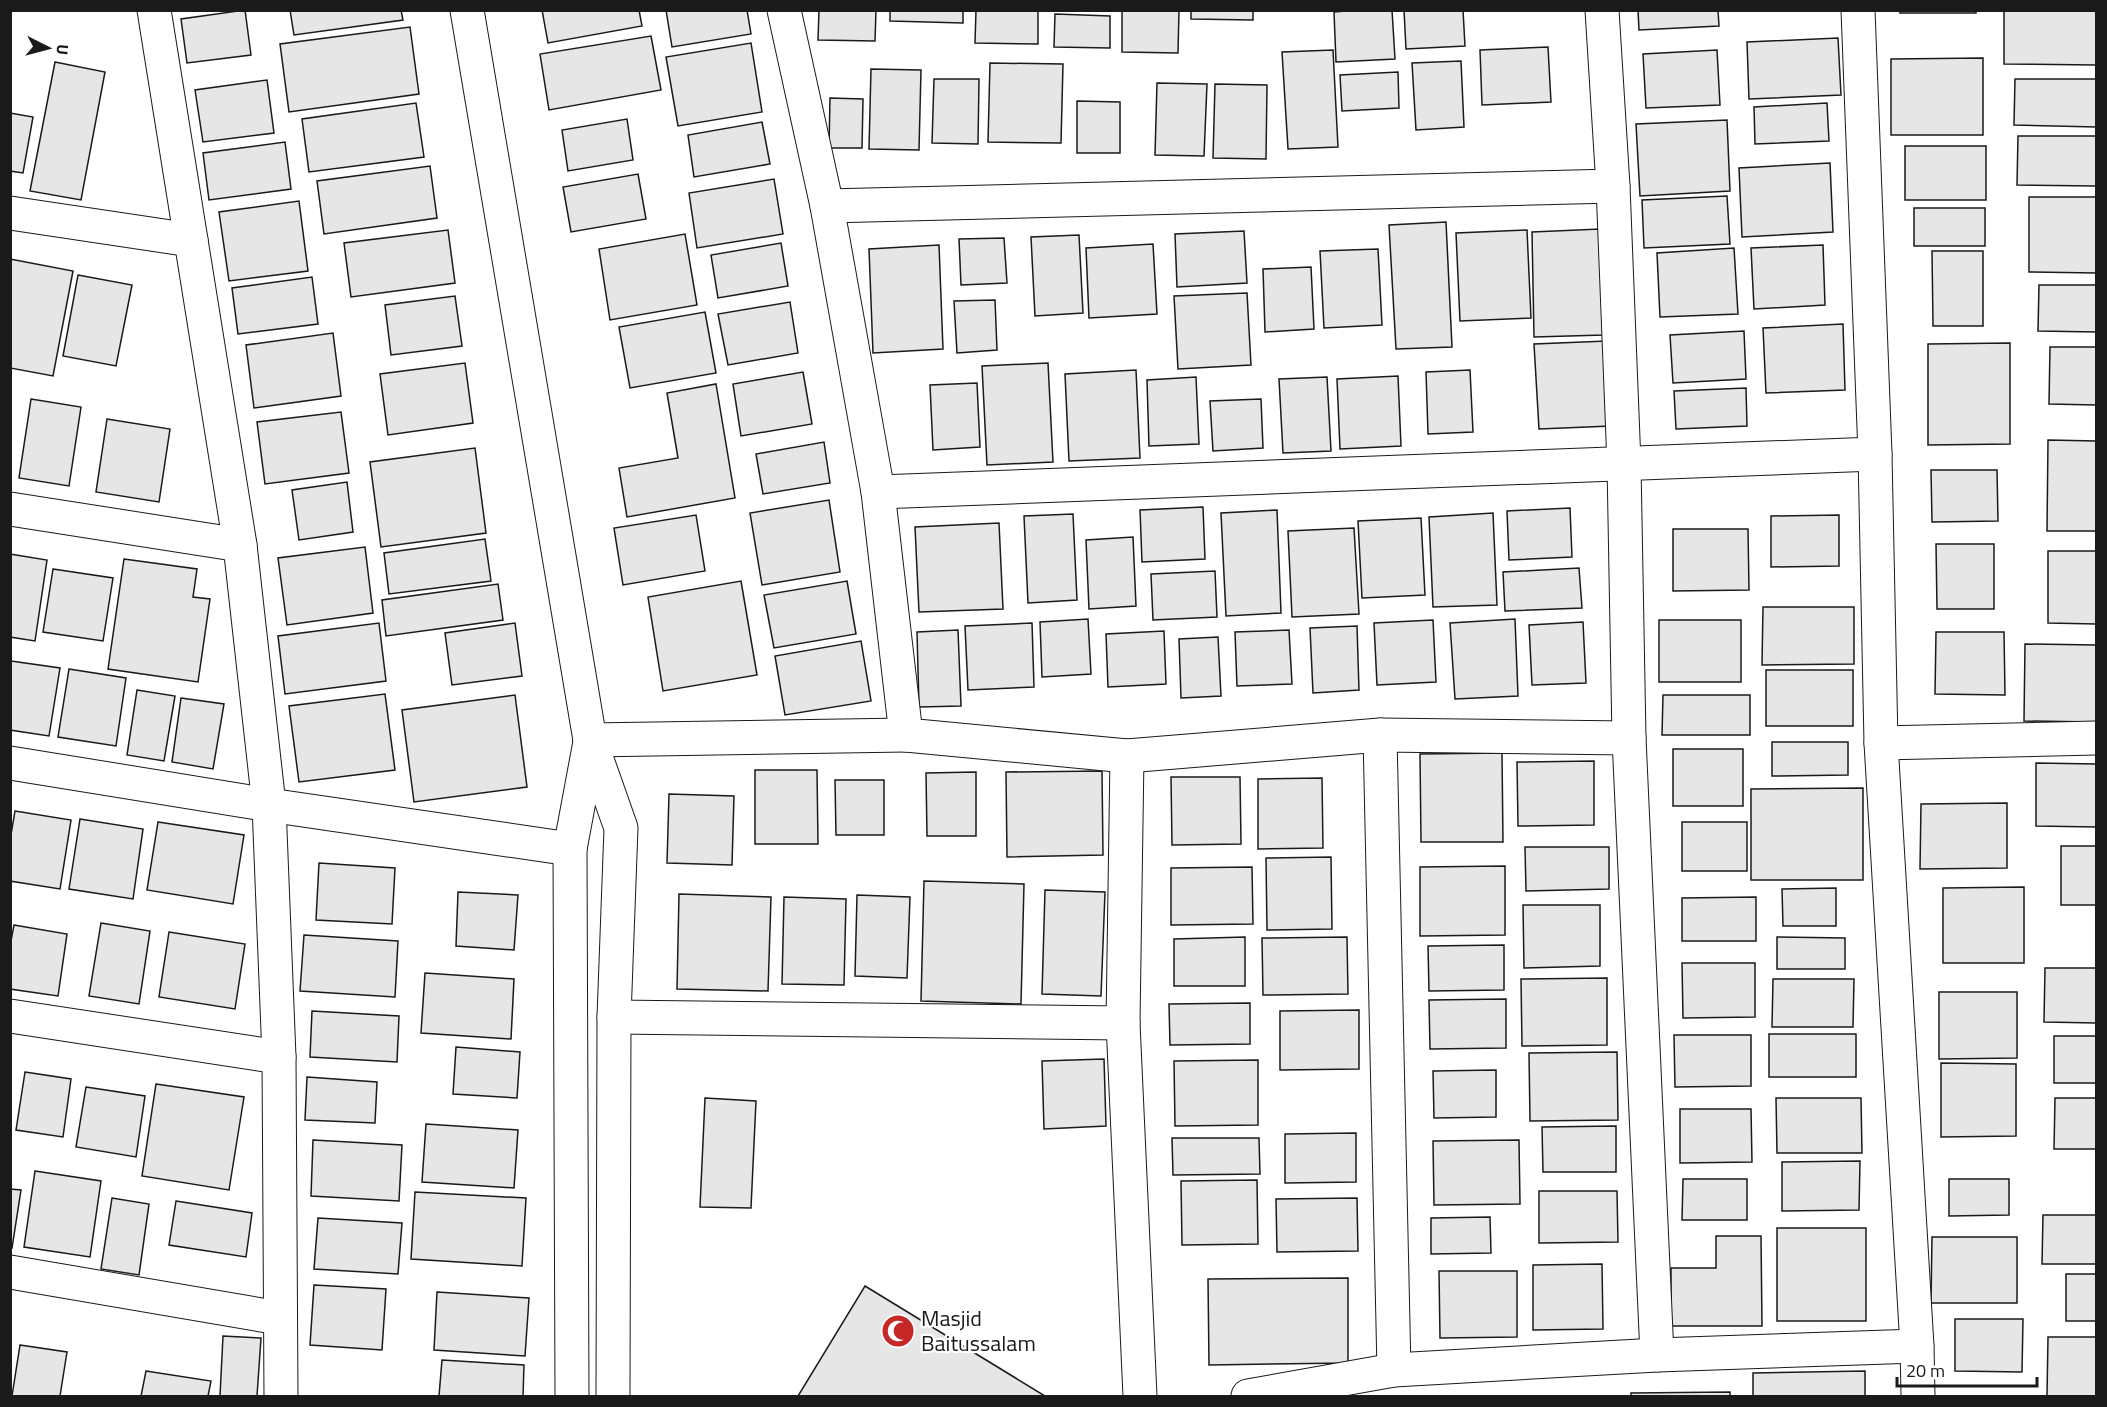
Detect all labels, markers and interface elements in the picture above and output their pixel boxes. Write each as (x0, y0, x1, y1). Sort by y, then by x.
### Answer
north arrow (18, 18, 78, 78)
text: U (50, 43, 75, 56)
place label: Masjid Baitussalam (921, 1301, 1036, 1360)
mosque icon: Masjid Baitussalam (880, 1313, 916, 1349)
scale bar (1897, 1350, 2036, 1388)
text: 20 m (1906, 1357, 1945, 1384)

